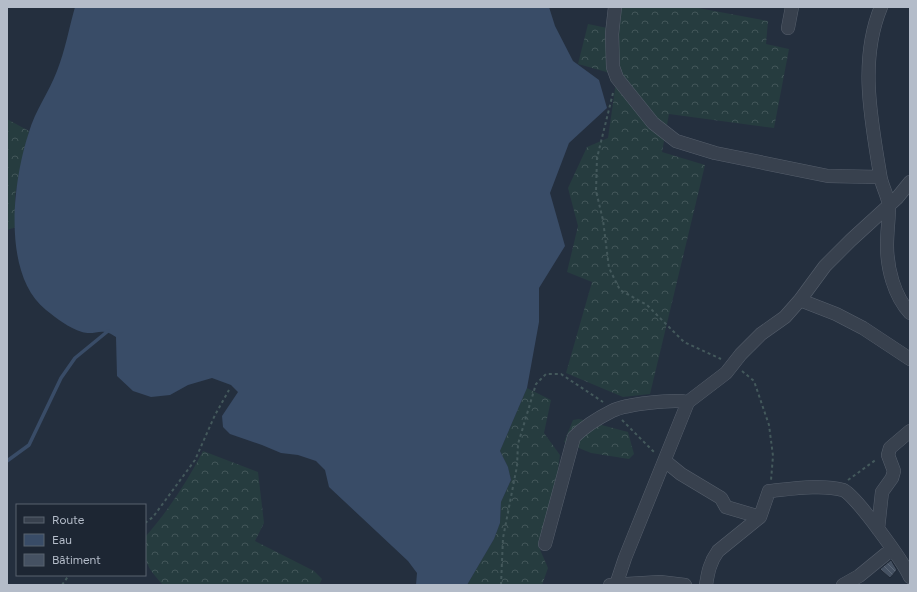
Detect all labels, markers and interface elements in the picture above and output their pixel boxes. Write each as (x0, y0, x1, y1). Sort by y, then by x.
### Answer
legend (16, 504, 146, 576)
text: Route (52, 513, 85, 527)
text: Eau (52, 533, 72, 547)
text: Bâtiment (52, 553, 101, 567)

